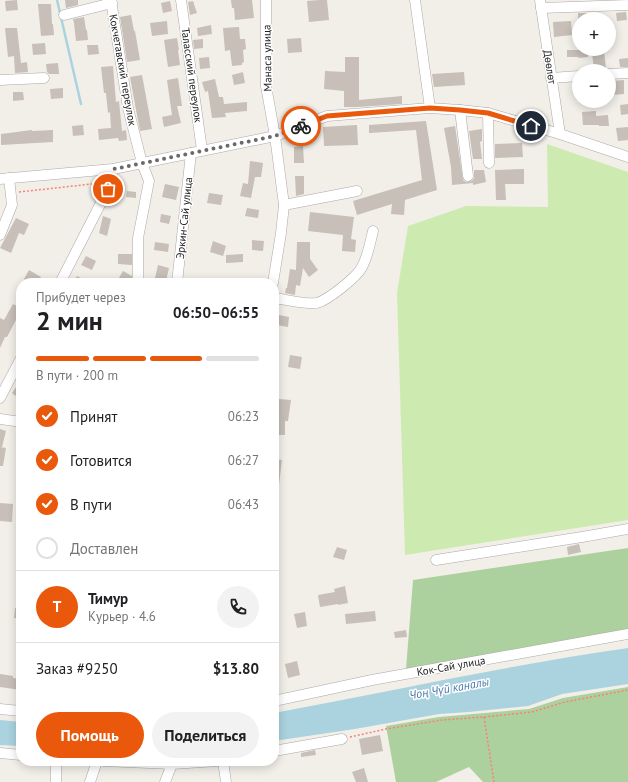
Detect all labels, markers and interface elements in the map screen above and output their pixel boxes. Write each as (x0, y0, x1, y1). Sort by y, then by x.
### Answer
map controls (572, 12, 616, 108)
button: + (572, 12, 616, 56)
street label: Кокчетавский переулок (106, 13, 140, 128)
street label: Манаса улица (259, 24, 275, 92)
street label: Таласский переулок (178, 27, 206, 124)
street label: Дөөлөт (540, 49, 560, 86)
button: − (572, 64, 616, 108)
courier (281, 106, 321, 146)
pin (514, 109, 548, 143)
icon: bike (290, 115, 312, 137)
icon: home (520, 115, 542, 137)
pin (91, 172, 125, 206)
street label: Эркин-Сай улица (173, 176, 195, 260)
icon: bag (97, 178, 119, 200)
text: Прибудет через (36, 289, 126, 306)
text: 06:50–06:55 (173, 303, 259, 322)
text: 2 мин (36, 304, 103, 337)
text: В пути · 200 m (36, 367, 118, 384)
icon: check (36, 405, 58, 427)
text: Принят (70, 407, 117, 426)
text: 06:23 (228, 408, 259, 425)
icon: check (36, 449, 58, 471)
text: Готовится (70, 451, 132, 470)
text: 06:27 (228, 452, 259, 469)
icon: check (36, 493, 58, 515)
text: В пути (70, 495, 112, 514)
text: 06:43 (228, 496, 259, 513)
text: Доставлен (70, 539, 138, 558)
button: phone (217, 586, 259, 628)
text: Тимур (88, 589, 128, 608)
text: Т (53, 597, 61, 616)
text: Курьер · 4.6 (88, 608, 156, 625)
street label: Кок-Сай улица (416, 653, 486, 679)
text: Заказ #9250 (36, 659, 118, 678)
text: $13.80 (213, 659, 259, 678)
water label: Чоң Чүй каналы (408, 674, 490, 702)
button: Помощь (36, 712, 144, 758)
button: Поделиться (152, 712, 259, 758)

